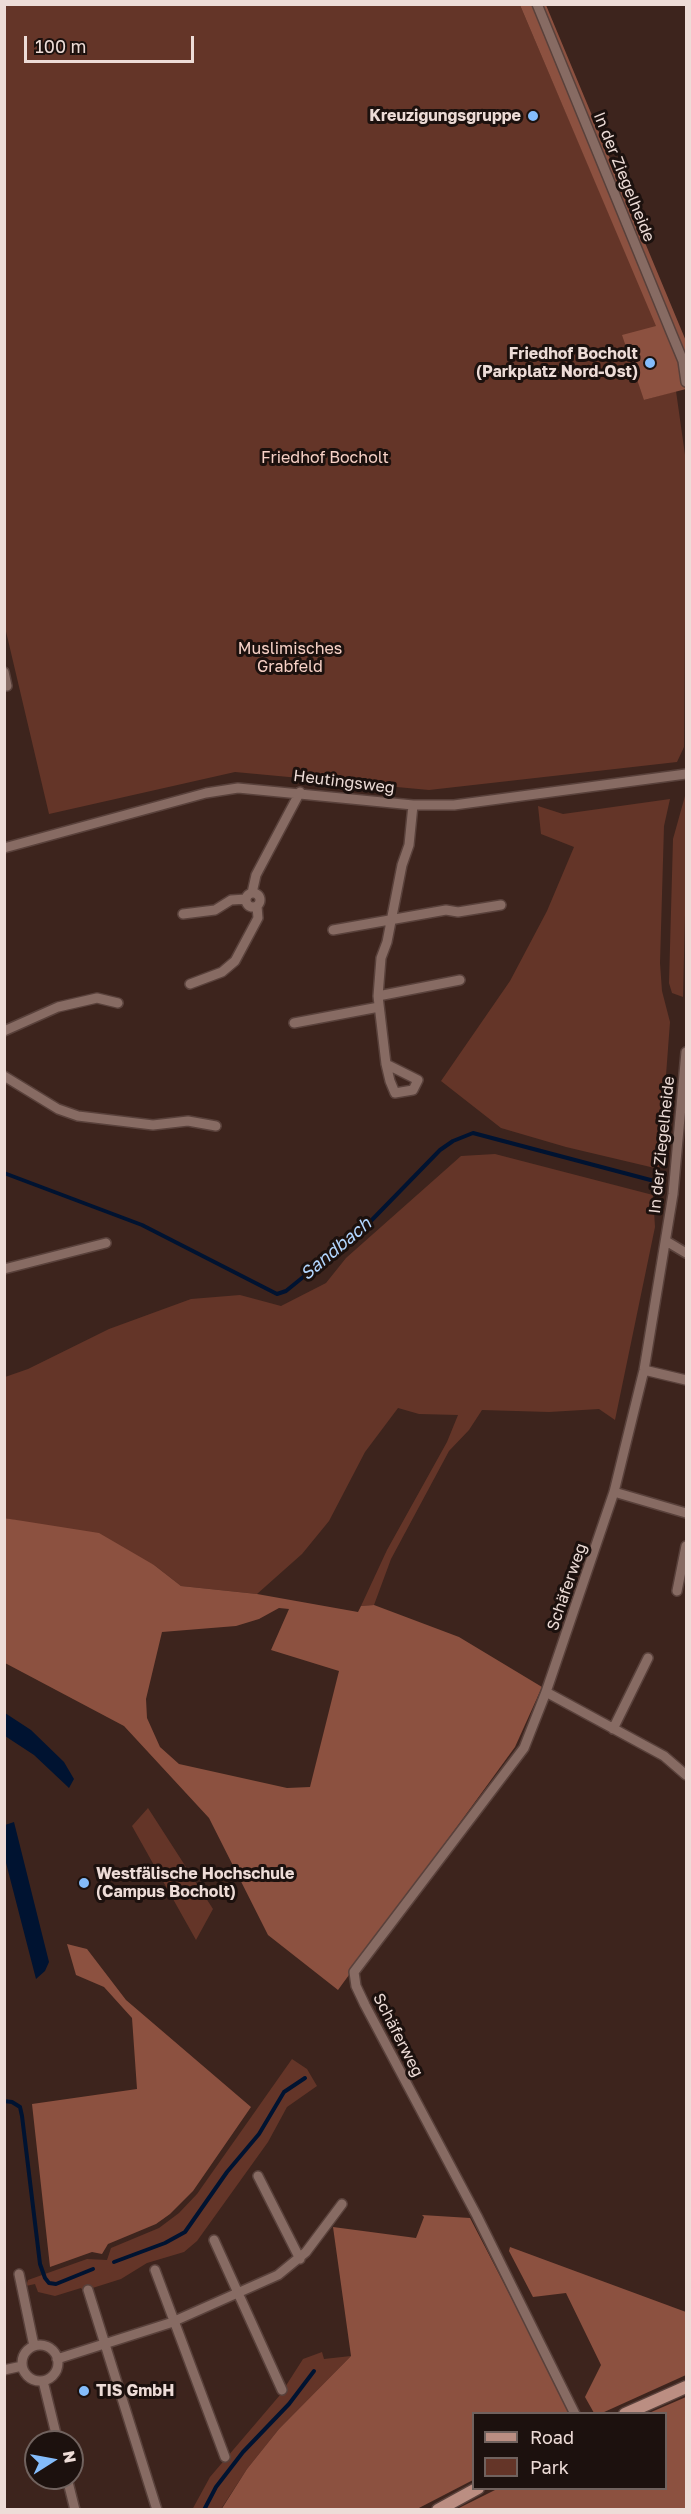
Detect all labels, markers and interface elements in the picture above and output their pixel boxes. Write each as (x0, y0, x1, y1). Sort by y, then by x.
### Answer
scale bar (27, 24, 196, 62)
text: 100 m (35, 35, 86, 57)
place label: Kreuzigungsgruppe (369, 106, 521, 126)
marker: Kreuzigungsgruppe (526, 109, 540, 123)
street label: In der Ziegelheide (589, 109, 659, 245)
place label: Friedhof Bocholt (Parkplatz Nord-Ost) (476, 344, 638, 382)
marker: Friedhof Bocholt (Parkplatz Nord-Ost) (643, 356, 657, 370)
park label: Friedhof Bocholt (261, 448, 389, 468)
park label: Muslimisches Grabfeld (238, 639, 342, 677)
street label: Heutingsweg (292, 766, 396, 798)
street label: In der Ziegelheide (645, 1075, 679, 1215)
water label: Sandbach (296, 1213, 376, 1285)
street label: Schäferweg (543, 1541, 591, 1633)
place label: Westfälische Hochschule (Campus Bocholt) (96, 1864, 294, 1902)
marker: Westfälische Hochschule (Campus Bocholt) (77, 1876, 91, 1890)
street label: Schäferweg (369, 1990, 427, 2080)
place label: TIS GmbH (96, 2381, 174, 2401)
marker: TIS GmbH (77, 2384, 91, 2398)
legend (472, 2412, 667, 2490)
text: Road (530, 2426, 574, 2448)
north arrow (24, 2430, 84, 2490)
text: N (59, 2449, 81, 2465)
text: Park (530, 2456, 569, 2478)

